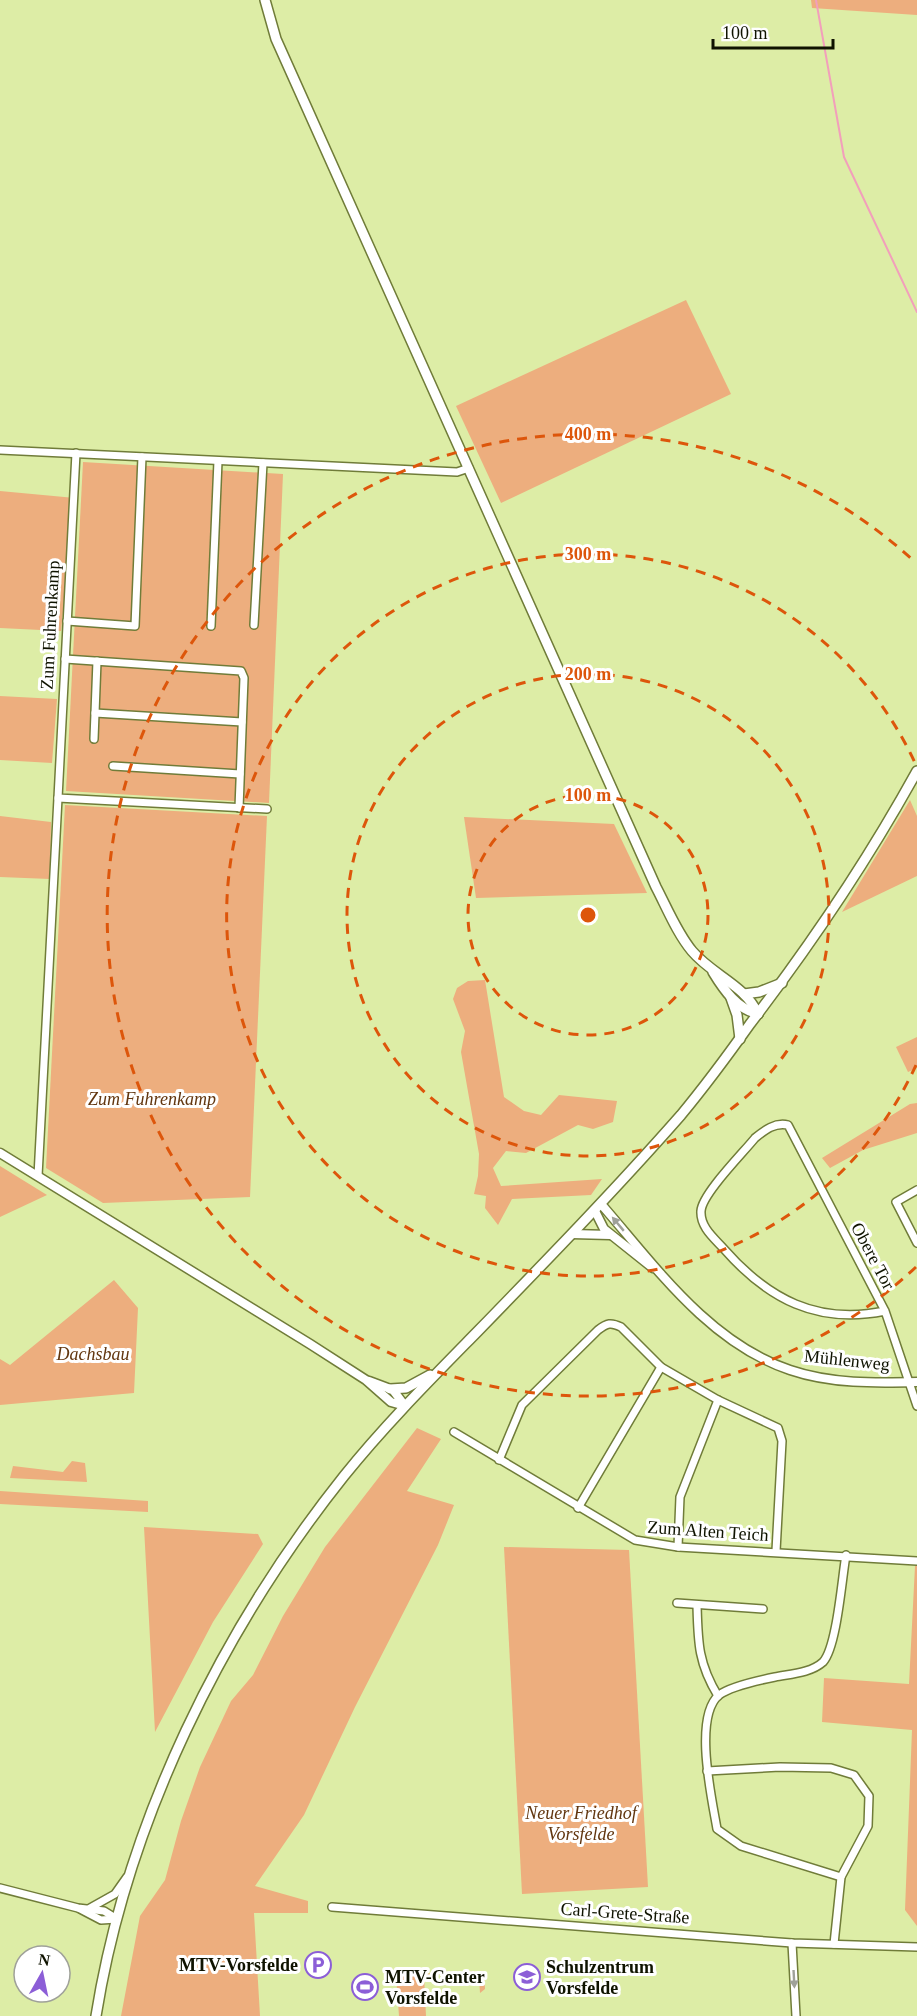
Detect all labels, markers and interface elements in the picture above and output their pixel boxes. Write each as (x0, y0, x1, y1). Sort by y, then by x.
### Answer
scale bar (713, 12, 833, 50)
text: 100 m (722, 23, 768, 43)
text: 400 m (565, 424, 611, 444)
text: 300 m (565, 544, 611, 564)
street label: Zum Fuhrenkamp (37, 560, 63, 690)
text: 200 m (565, 664, 611, 684)
text: 100 m (565, 785, 611, 805)
centre of rings (578, 905, 598, 925)
park label: Zum Fuhrenkamp (88, 1089, 216, 1109)
one-way arrow (612, 1216, 625, 1231)
street label: Obere Tor (847, 1219, 899, 1293)
park label: Dachsbau (56, 1344, 130, 1364)
street label: Mühlenweg (803, 1346, 891, 1374)
street label: Zum Alten Teich (647, 1517, 769, 1545)
park label: Neuer Friedhof Vorsfelde (524, 1803, 640, 1844)
street label: Carl-Grete-Straße (560, 1899, 690, 1927)
north arrow (12, 1944, 72, 2004)
text: N (37, 1950, 52, 1969)
parking icon: MTV-Vorsfelde (303, 1950, 333, 1980)
place label: MTV-Vorsfelde (179, 1955, 298, 1975)
place label: Schulzentrum Vorsfelde (546, 1957, 654, 1998)
school or university icon: Schulzentrum Vorsfelde (512, 1962, 542, 1992)
place label: MTV-Center Vorsfelde (385, 1967, 485, 2008)
one-way arrow (790, 1970, 799, 1989)
sports icon: MTV-Center Vorsfelde (350, 1972, 380, 2002)

